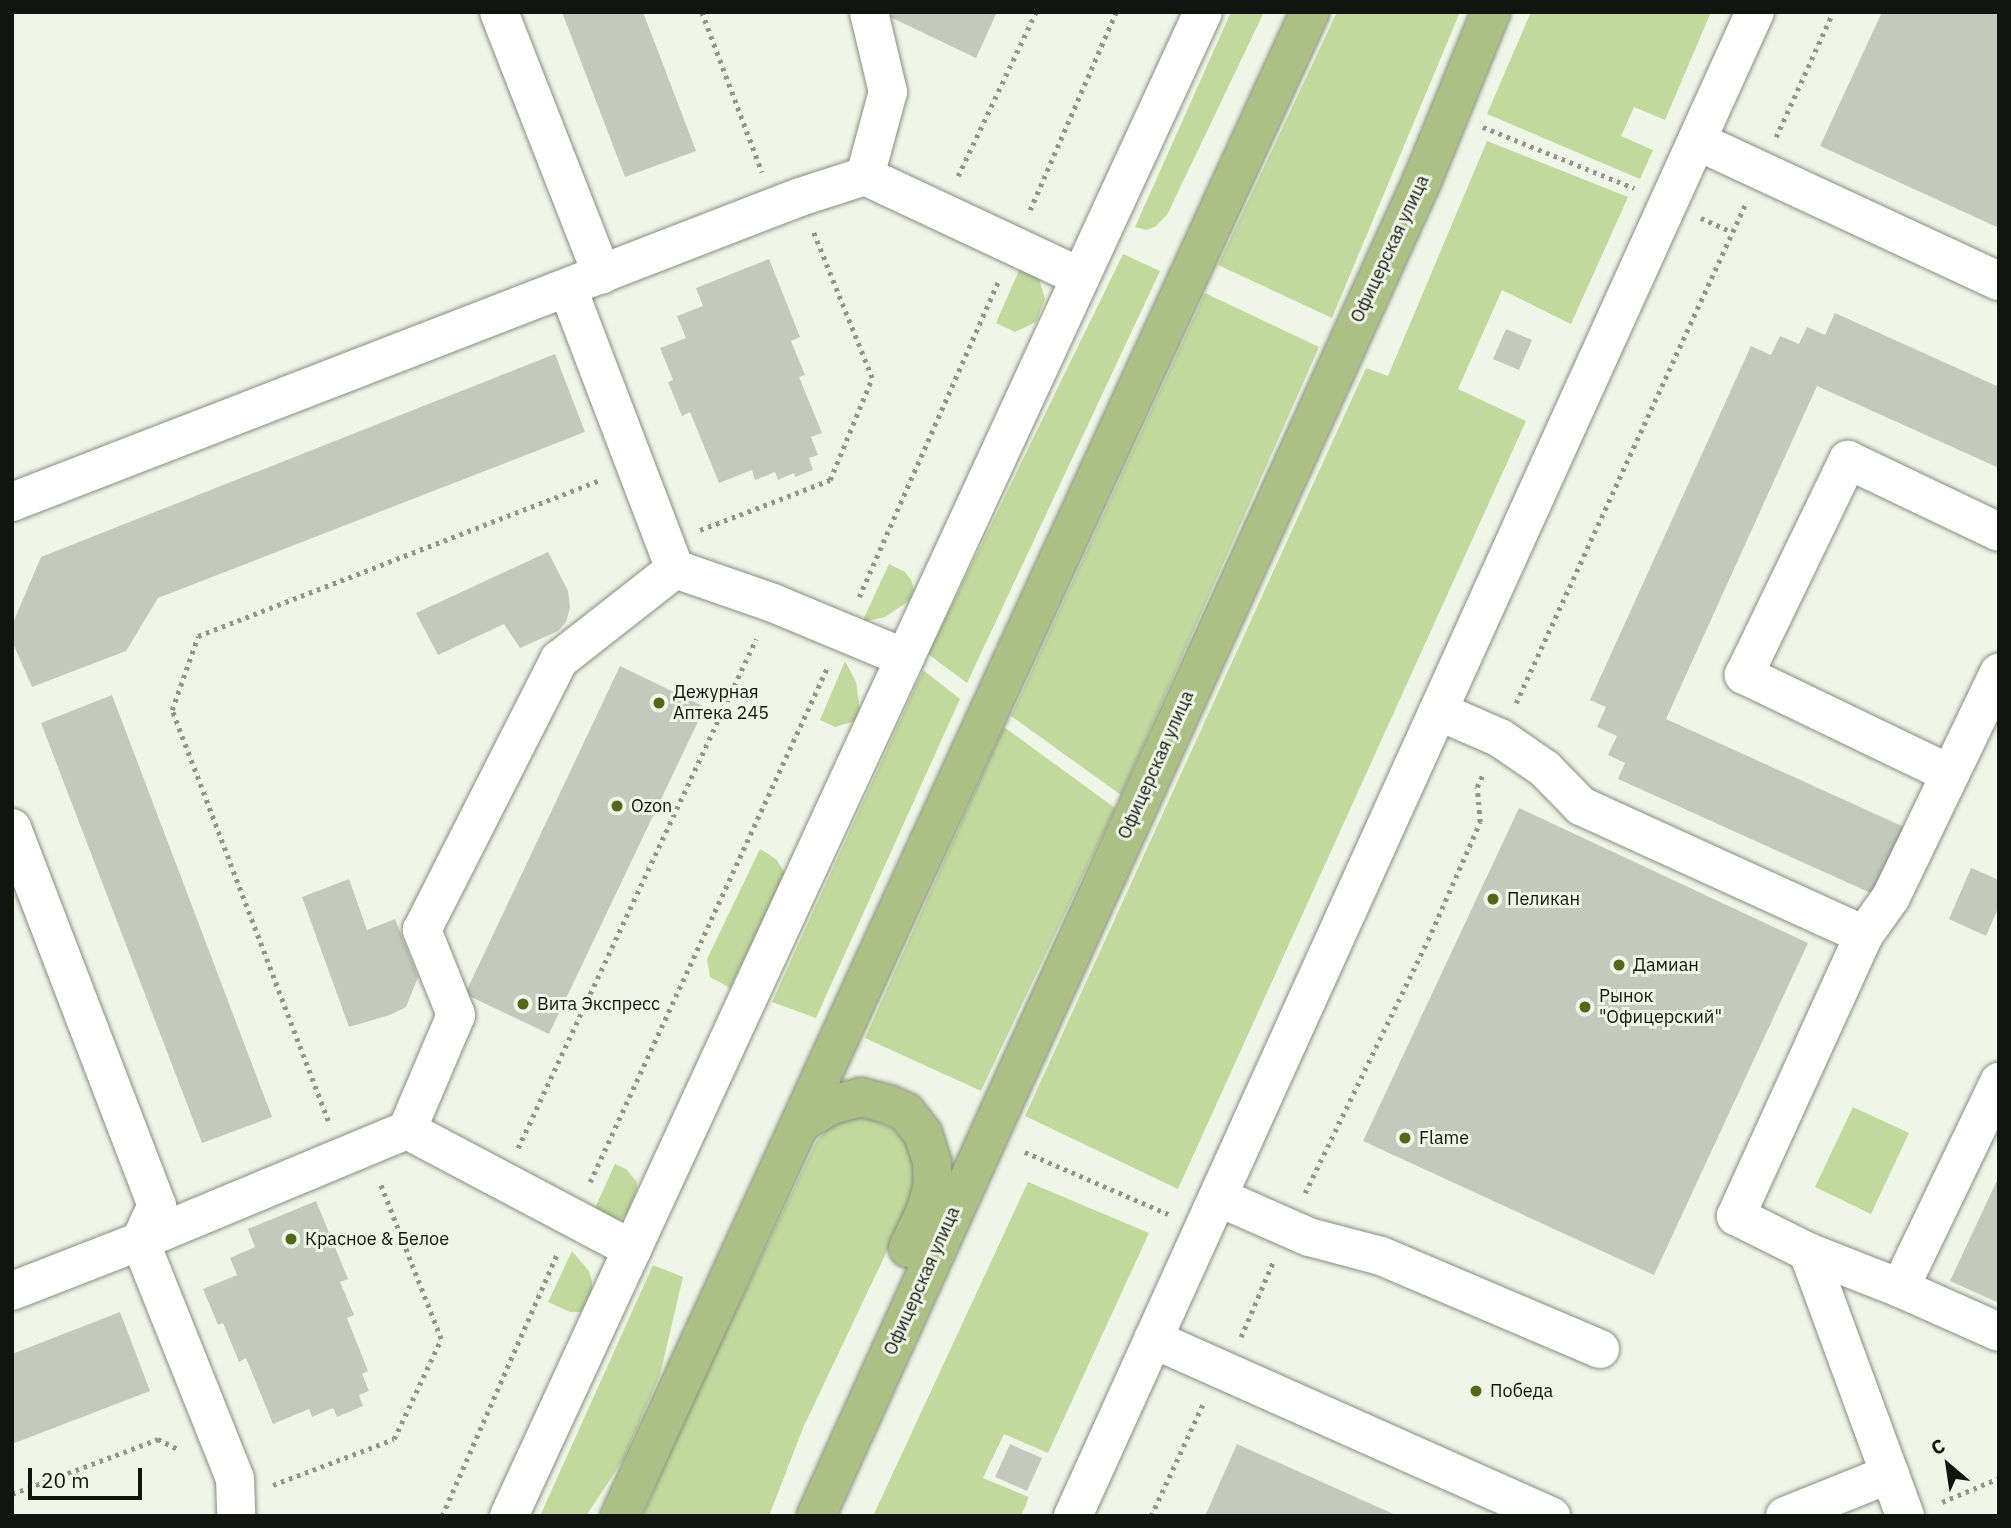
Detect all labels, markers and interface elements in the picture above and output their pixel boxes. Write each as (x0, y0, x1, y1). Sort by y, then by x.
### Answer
street label: Офицерская улица (1346, 172, 1434, 326)
place label: Дежурная Аптека 245 (673, 682, 769, 724)
street label: Офицерская улица (1114, 687, 1198, 843)
marker: Дежурная Аптека 245 (651, 695, 667, 711)
place label: Ozon (631, 795, 672, 817)
marker: Ozon (609, 798, 625, 814)
place label: Пеликан (1507, 888, 1580, 910)
marker: Пеликан (1485, 891, 1501, 907)
place label: Дамиан (1633, 954, 1699, 976)
marker: Дамиан (1611, 957, 1627, 973)
place label: Рынок "Офицерский" (1599, 986, 1722, 1028)
place label: Вита Экспресс (537, 993, 660, 1015)
marker: Вита Экспресс (515, 996, 531, 1012)
marker: Рынок "Офицерский" (1577, 999, 1593, 1015)
place label: Flame (1419, 1127, 1469, 1149)
marker: Flame (1397, 1130, 1413, 1146)
street label: Офицерская улица (880, 1203, 964, 1359)
place label: Красное & Белое (305, 1228, 449, 1250)
marker: Красное & Белое (283, 1231, 299, 1247)
place label: Победа (1490, 1380, 1553, 1402)
marker: Победа (1468, 1383, 1484, 1399)
north arrow (1913, 1430, 1983, 1500)
text: С (1927, 1433, 1949, 1460)
scale bar (32, 1454, 145, 1498)
text: 20 m (41, 1466, 90, 1494)

